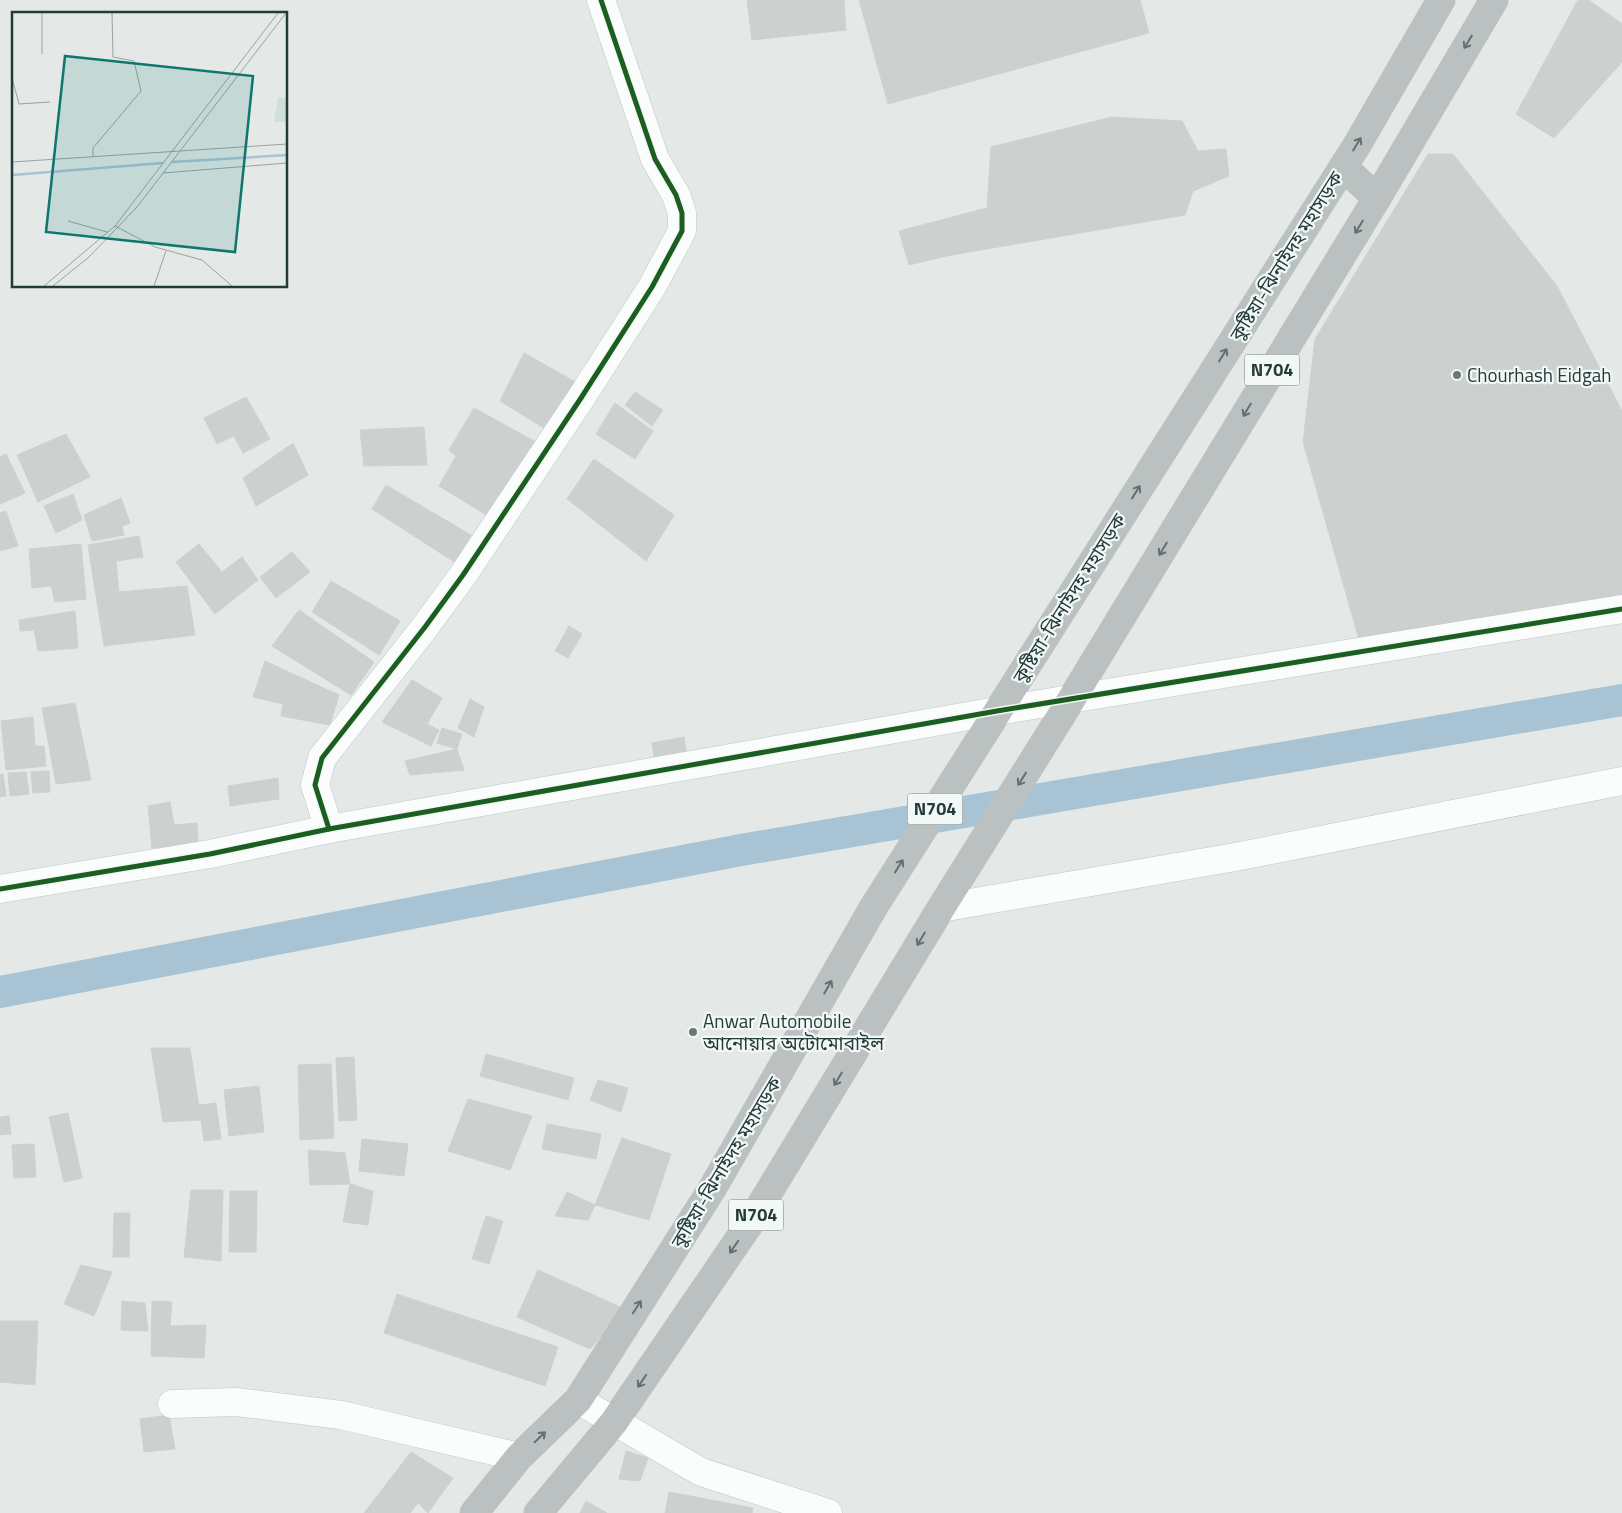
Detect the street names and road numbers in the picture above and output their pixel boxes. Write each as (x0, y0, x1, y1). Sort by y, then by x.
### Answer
street label: কুষ্টিয়া-ঝিনাইদহ মহাসড়ক (1221, 165, 1350, 347)
road number: N704 (1244, 354, 1300, 386)
street label: কুষ্টিয়া-ঝিনাইদহ মহাসড়ক (1004, 507, 1133, 689)
road number: N704 (908, 794, 962, 824)
street label: কুষ্টিয়া-ঝিনাইদহ মহাসড়ক (662, 1070, 789, 1254)
road number: N704 (728, 1200, 784, 1230)

